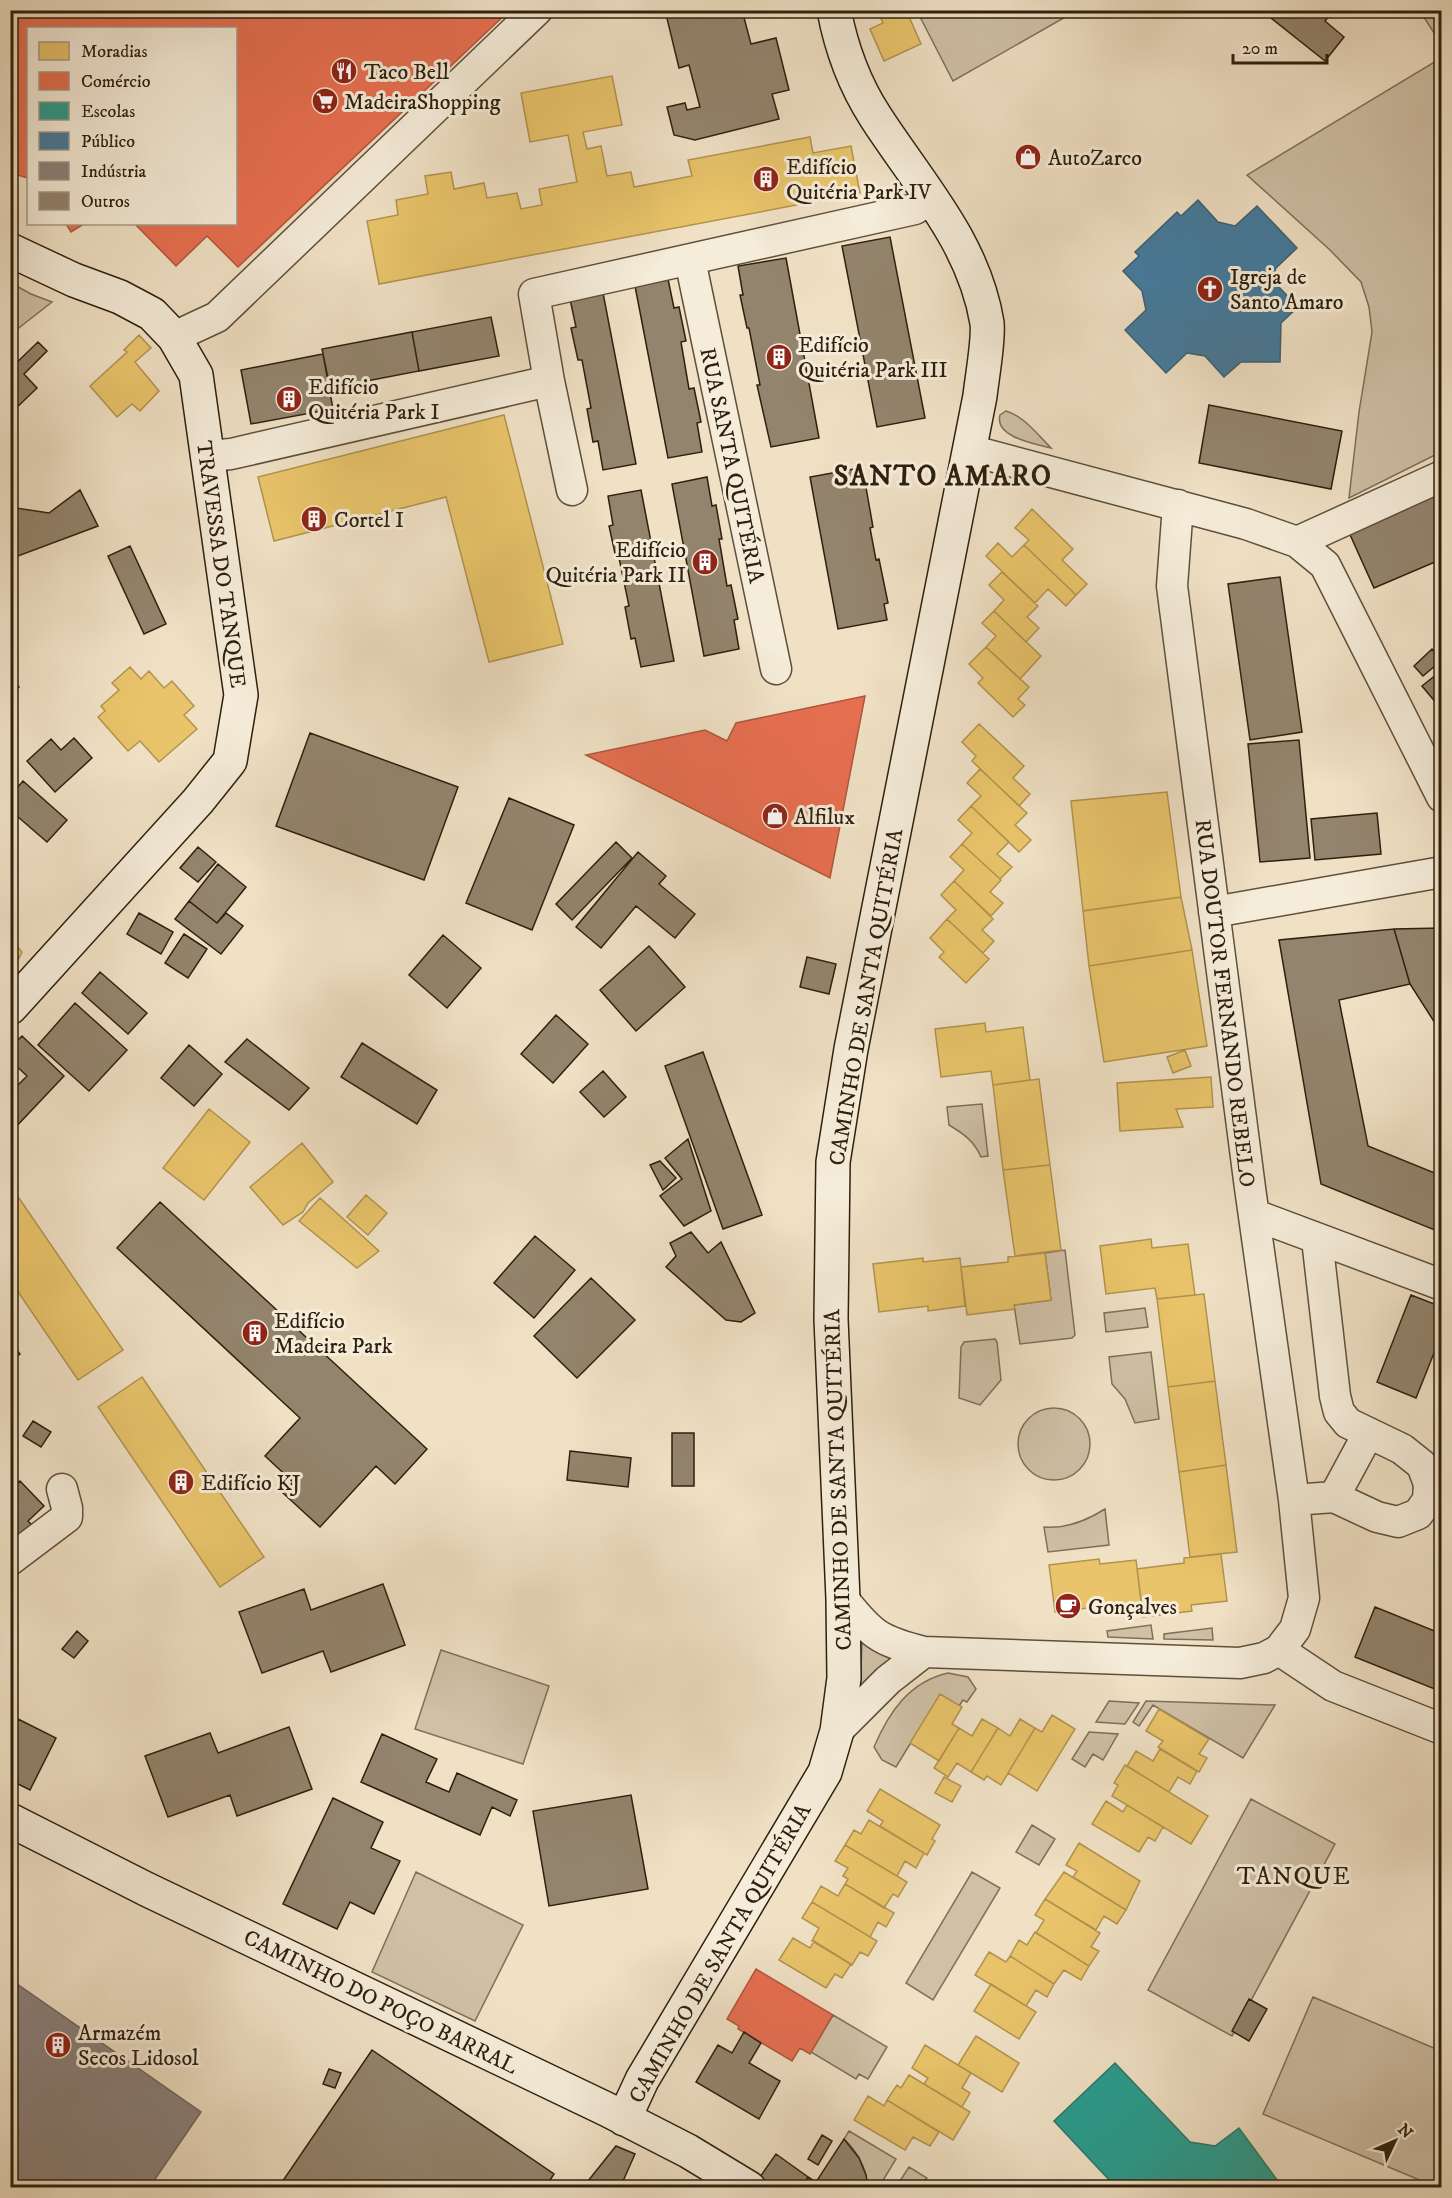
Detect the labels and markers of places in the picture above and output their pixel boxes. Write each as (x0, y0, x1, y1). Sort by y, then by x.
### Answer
restaurant icon: Taco Bell (329, 56, 359, 86)
place label: Taco Bell (364, 59, 450, 86)
supermarket icon: MadeiraShopping (310, 86, 340, 116)
place label: MadeiraShopping (344, 89, 501, 116)
shop icon: AutoZarco (1013, 142, 1043, 172)
place label: AutoZarco (1048, 145, 1142, 172)
place label: Edifício Quitéria Park IV (786, 154, 932, 206)
building icon: Edifício Quitéria Park IV (751, 164, 781, 194)
place label: Igreja de Santo Amaro (1230, 264, 1344, 316)
church icon: Igreja de Santo Amaro (1195, 274, 1225, 304)
place label: Edifício Quitéria Park III (798, 332, 948, 384)
building icon: Edifício Quitéria Park III (764, 342, 794, 372)
place label: Edifício Quitéria Park I (308, 374, 439, 426)
building icon: Edifício Quitéria Park I (274, 384, 304, 414)
building icon: Cortel I (299, 504, 329, 534)
place label: Cortel I (334, 507, 404, 534)
place label: Edifício Quitéria Park II (545, 537, 686, 589)
building icon: Edifício Quitéria Park II (690, 547, 720, 577)
shop icon: Alfilux (760, 801, 790, 831)
place label: Alfilux (794, 804, 855, 831)
place label: Edifício Madeira Park (274, 1308, 393, 1360)
building icon: Edifício Madeira Park (240, 1318, 270, 1348)
building icon: Edifício KJ (166, 1467, 196, 1497)
place label: Edifício KJ (201, 1470, 301, 1497)
cafe icon: Gonçalves (1053, 1591, 1083, 1621)
place label: Gonçalves (1088, 1594, 1177, 1621)
place label: Armazém Secos Lidosol (78, 2020, 199, 2072)
building icon: Armazém Secos Lidosol (43, 2030, 73, 2060)

